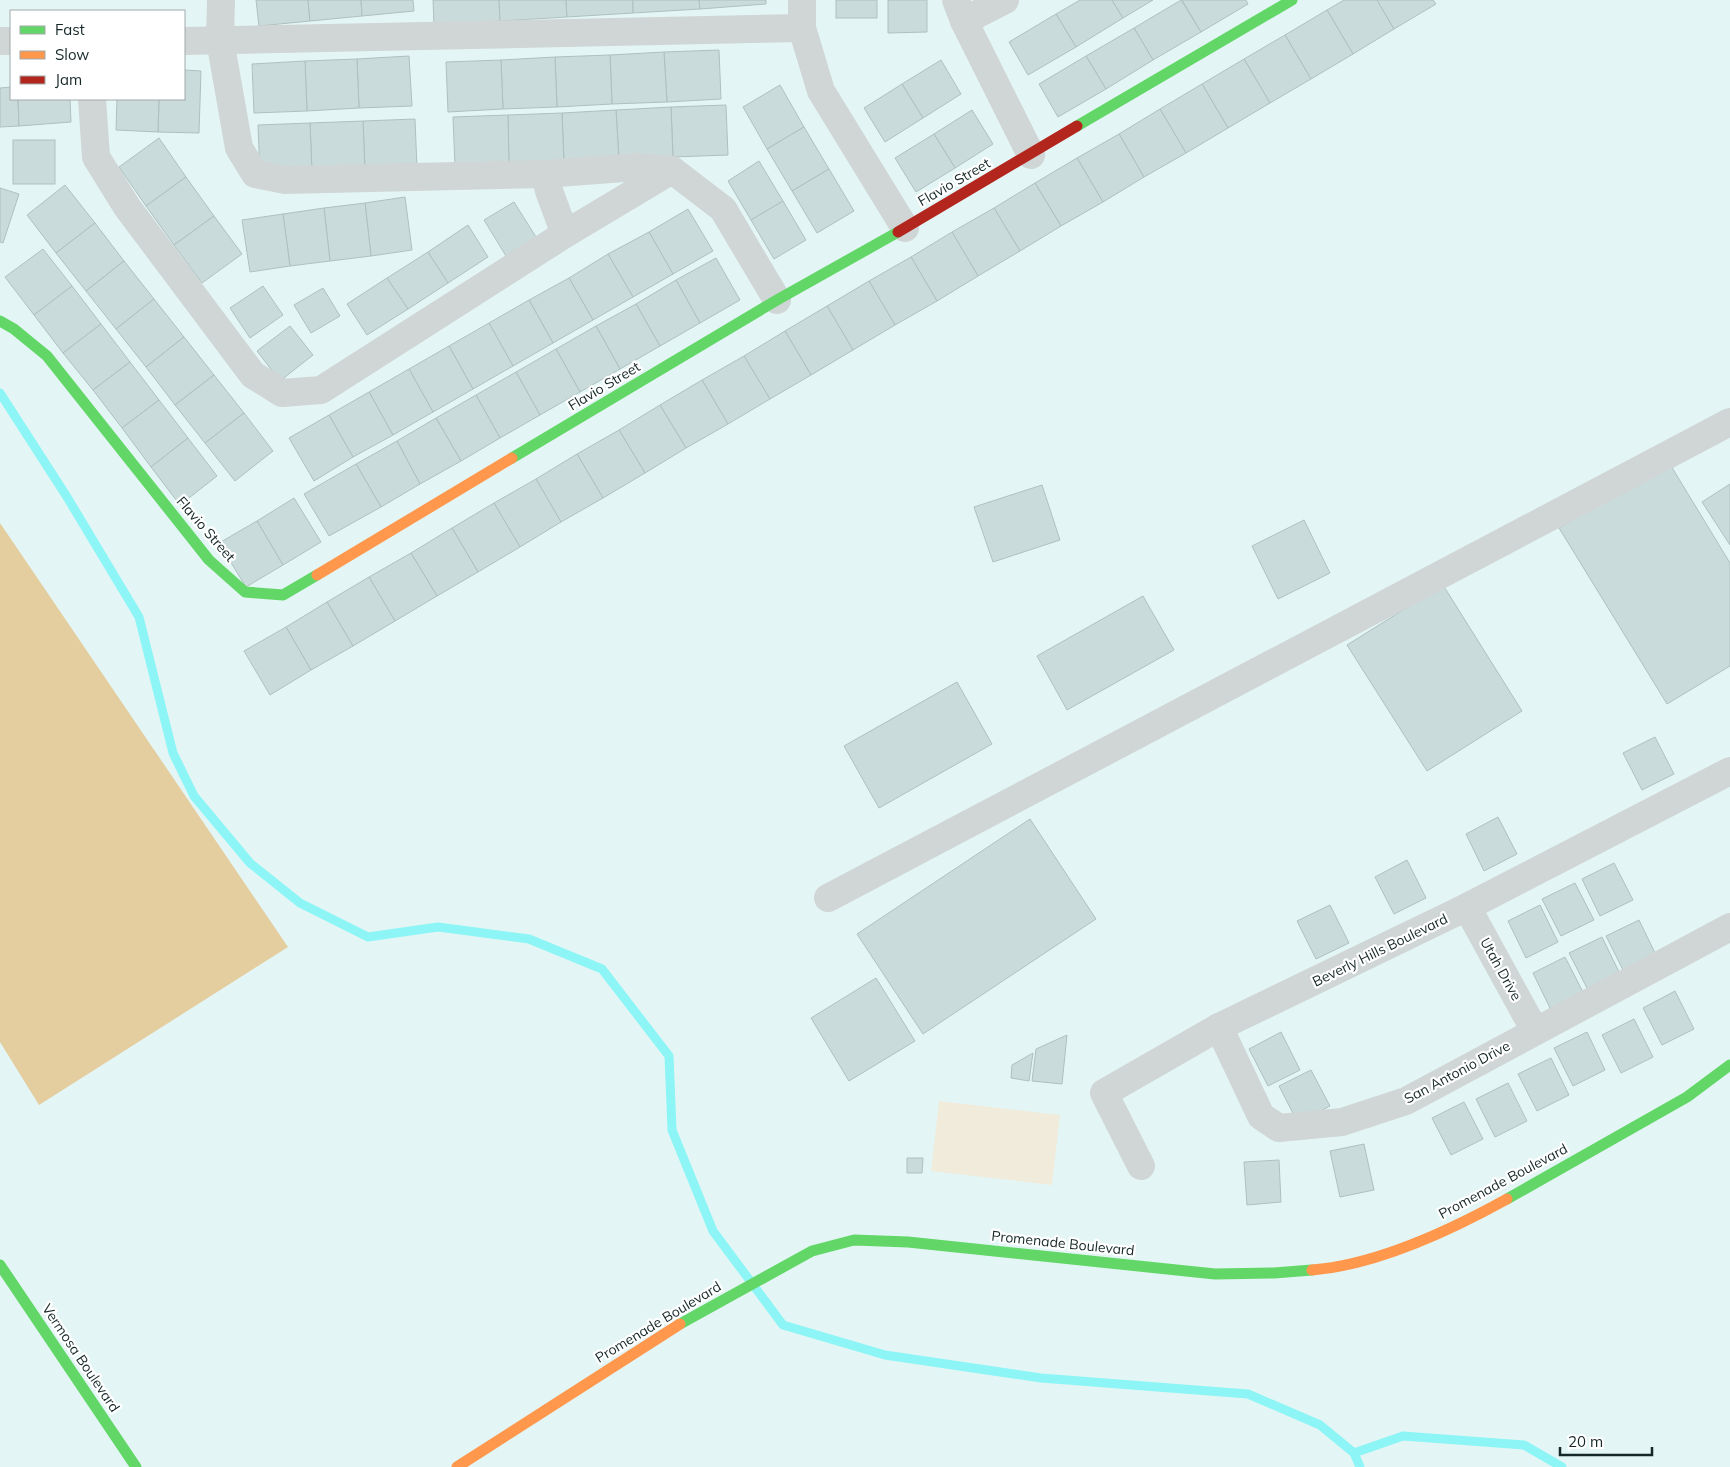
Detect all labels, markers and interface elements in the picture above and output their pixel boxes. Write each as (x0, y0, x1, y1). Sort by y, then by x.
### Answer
legend (10, 10, 185, 100)
text: Fast (55, 20, 85, 39)
text: Slow (55, 45, 89, 64)
text: Jam (55, 70, 82, 89)
street label: Flavio Street (915, 154, 994, 210)
street label: Flavio Street (565, 357, 643, 414)
street label: Flavio Street (173, 493, 239, 565)
street label: Beverly Hills Boulevard (1309, 909, 1451, 991)
street label: Utah Drive (1476, 934, 1526, 1004)
street label: San Antonio Drive (1401, 1037, 1513, 1107)
street label: Promenade Boulevard (1435, 1139, 1571, 1223)
street label: Promenade Boulevard (991, 1227, 1135, 1259)
street label: Promenade Boulevard (592, 1277, 724, 1367)
street label: Vermosa Boulevard (38, 1301, 124, 1415)
scale bar (1560, 1424, 1652, 1456)
text: 20 m (1568, 1432, 1603, 1451)

